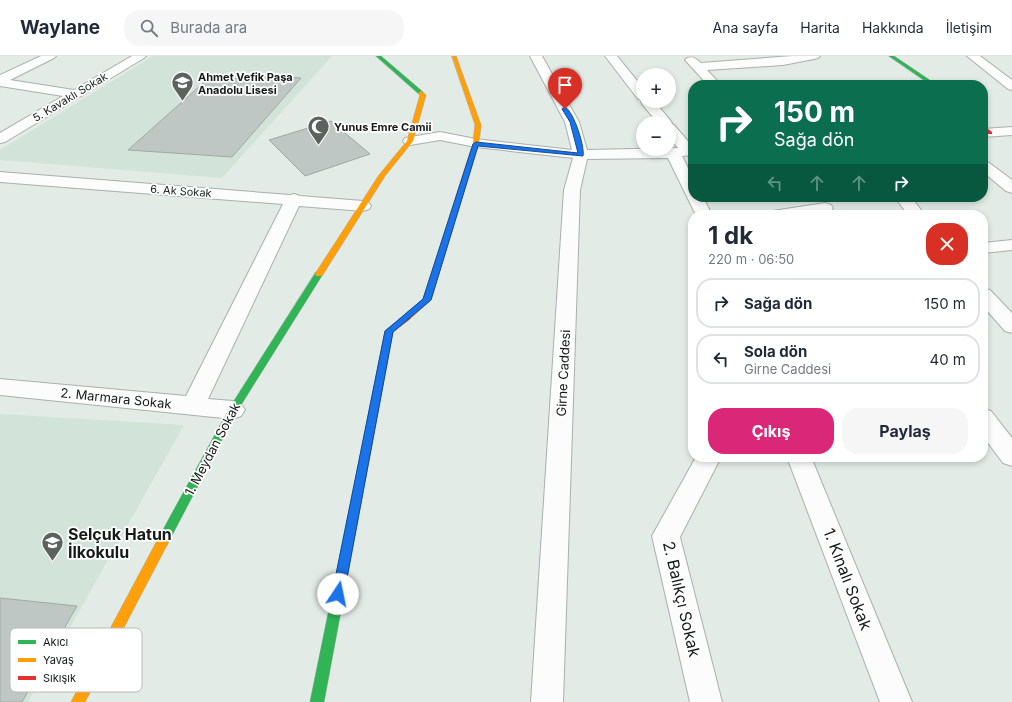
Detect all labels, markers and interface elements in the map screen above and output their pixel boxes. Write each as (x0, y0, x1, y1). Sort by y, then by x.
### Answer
search box (124, 10, 404, 46)
text: Waylane (20, 16, 100, 39)
icon: search (138, 17, 160, 39)
text: Burada ara (170, 18, 247, 37)
text: Ana sayfa (713, 19, 778, 36)
text: Harita (800, 19, 840, 36)
text: Hakkında (862, 19, 924, 36)
text: İletişim (946, 19, 992, 36)
pin (548, 68, 582, 109)
map controls (636, 68, 676, 156)
button: + (636, 68, 676, 108)
street label: 5. Kavaklı Sokak (30, 69, 110, 125)
school or university icon: Ahmet Vefik Paşa Anadolu Lisesi (170, 70, 196, 103)
place label: Ahmet Vefik Paşa Anadolu Lisesi (198, 70, 293, 97)
icon: arrive (554, 74, 576, 96)
text: 150 m (774, 95, 855, 129)
icon: right (708, 96, 760, 148)
mosque icon: Yunus Emre Camii (306, 114, 332, 147)
button: − (636, 116, 676, 156)
place label: Yunus Emre Camii (334, 120, 432, 134)
text: Sağa dön (774, 129, 854, 150)
icon: left (764, 172, 786, 194)
icon: ahead (806, 172, 828, 194)
icon: ahead (848, 172, 870, 194)
icon: right (890, 172, 912, 194)
street label: 6. Ak Sokak (150, 182, 212, 200)
text: 1 dk (708, 221, 753, 250)
button: close (926, 223, 968, 265)
text: 220 m · 06:50 (708, 251, 794, 267)
icon: right (710, 292, 732, 314)
text: Sağa dön (744, 294, 812, 313)
text: 150 m (924, 294, 966, 313)
street label: Girne Caddesi (553, 329, 573, 417)
text: Sola dön (744, 342, 807, 361)
icon: left (710, 348, 732, 370)
text: 40 m (929, 350, 966, 369)
text: Girne Caddesi (744, 361, 831, 377)
street label: 2. Marmara Sokak (60, 384, 172, 412)
street label: 1. Meydan Sokak (181, 400, 243, 498)
button: Çıkış (708, 408, 834, 454)
button: Paylaş (842, 408, 968, 454)
place label: Selçuk Hatun İlkokulu (68, 524, 172, 562)
street label: 1. Kınalı Sokak (819, 525, 877, 633)
school or university icon: Selçuk Hatun İlkokulu (40, 530, 66, 563)
street label: 2. Balıkçı Sokak (659, 539, 705, 659)
position arrow (317, 573, 359, 615)
legend (10, 628, 142, 692)
text: Akıcı (43, 635, 68, 649)
text: Yavaş (43, 653, 74, 667)
text: Sıkışık (43, 671, 76, 685)

